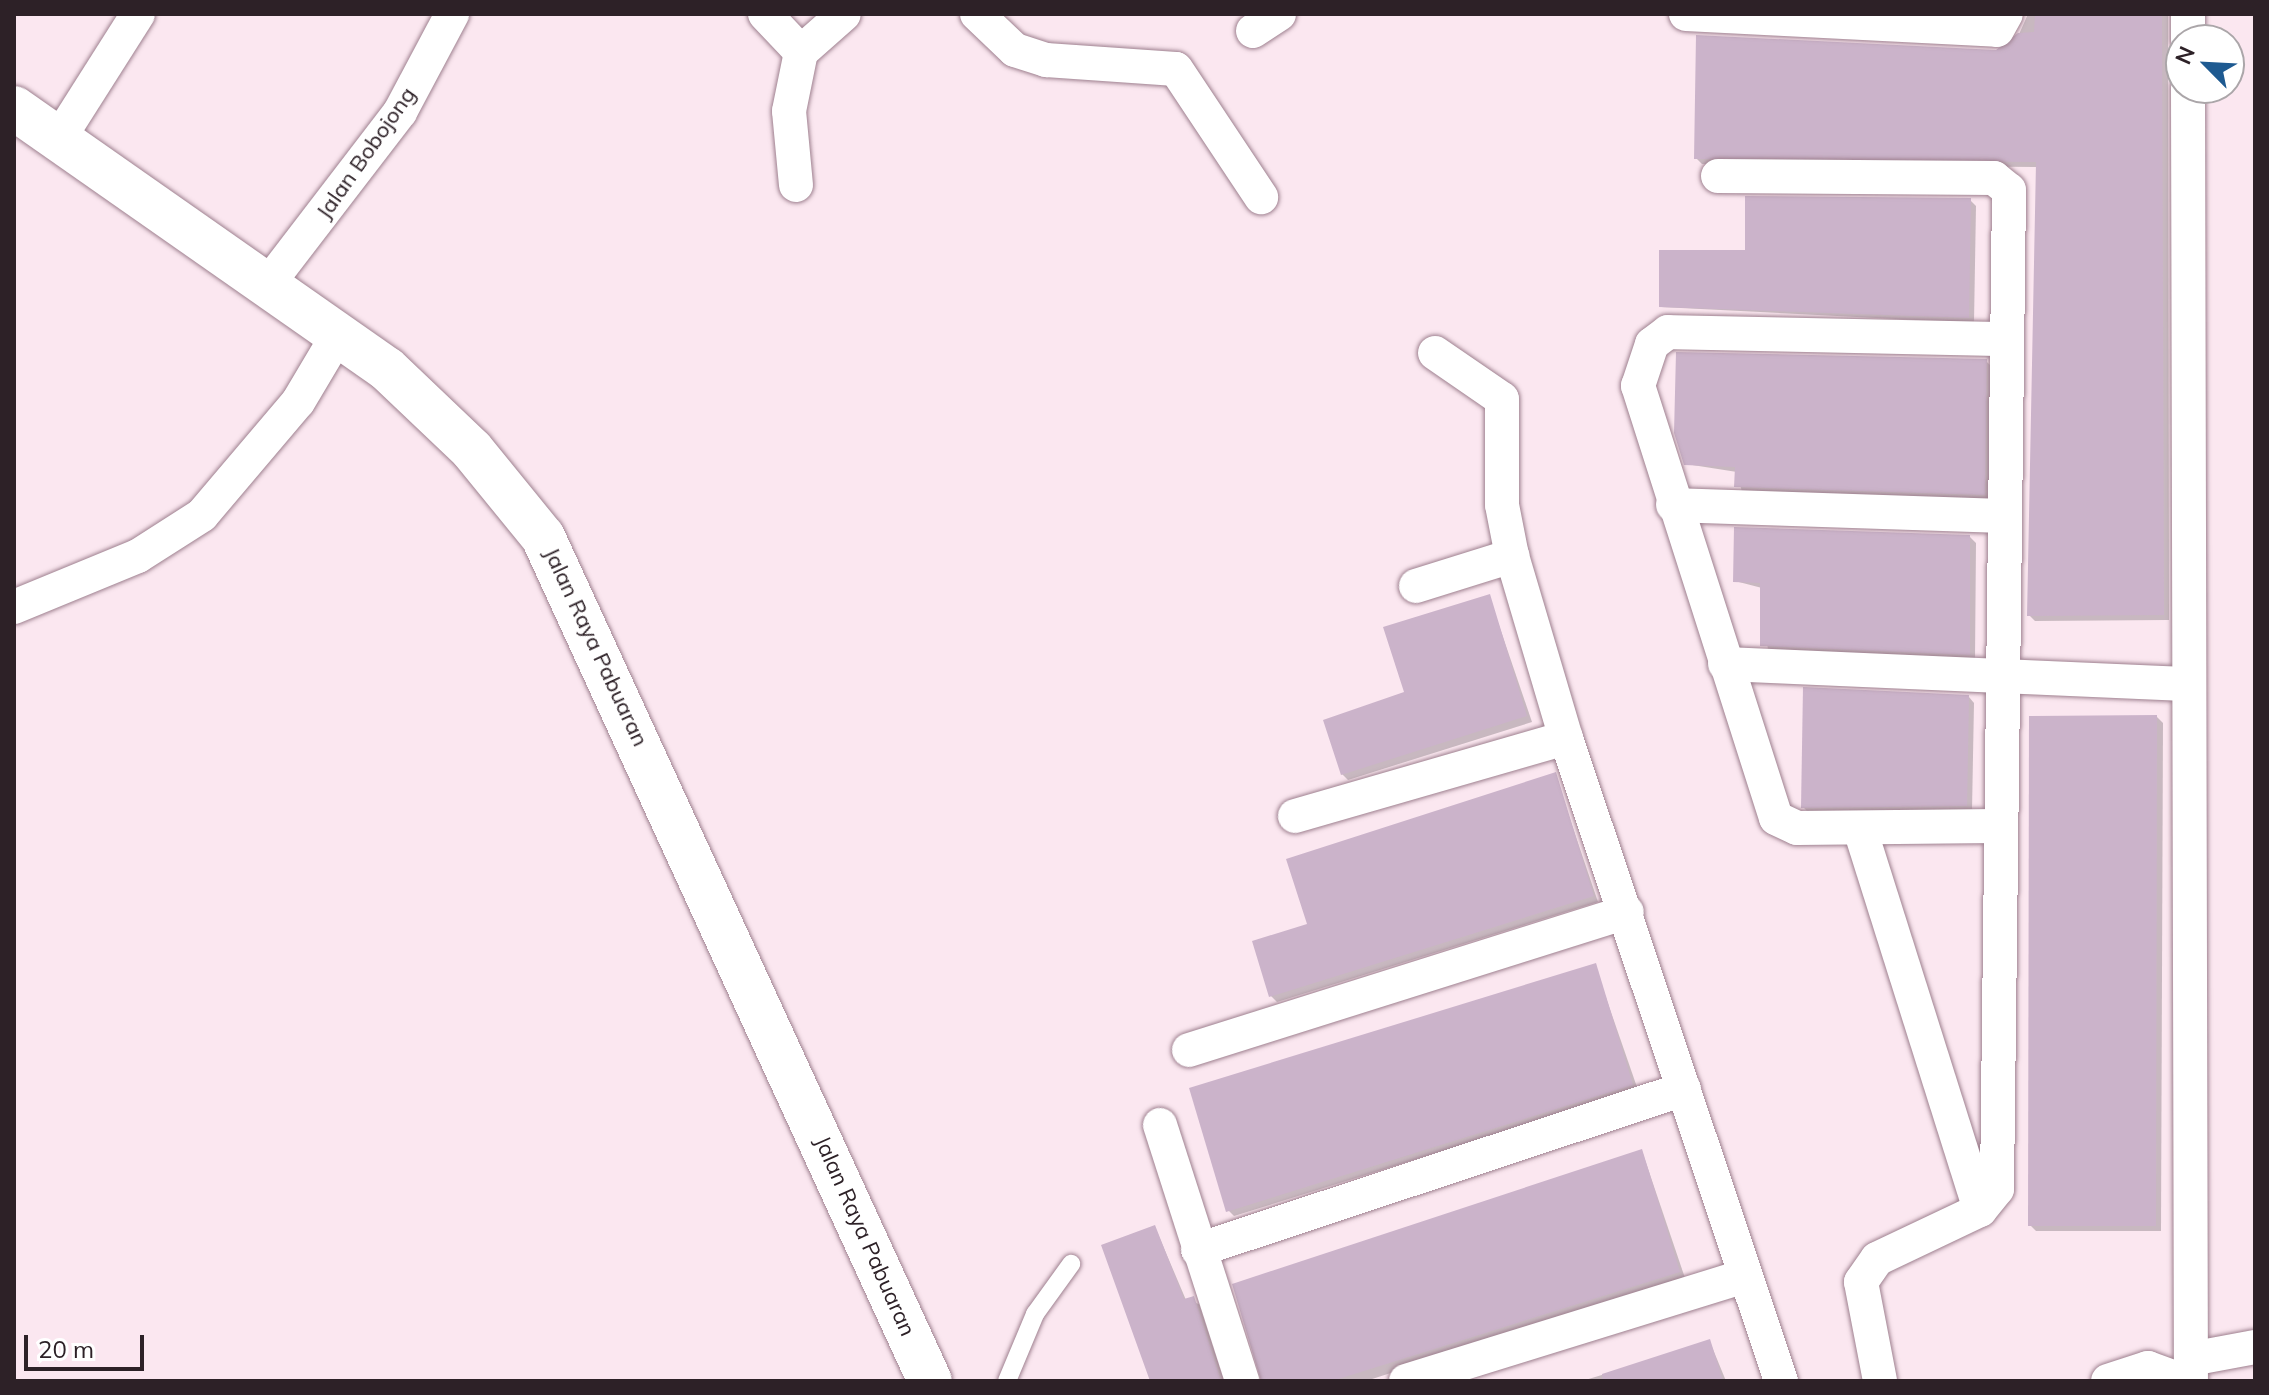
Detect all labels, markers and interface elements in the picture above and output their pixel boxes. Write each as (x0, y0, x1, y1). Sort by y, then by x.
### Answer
north arrow (2165, 24, 2245, 104)
text: N (2169, 42, 2201, 68)
street label: Jalan Bobojong (311, 82, 421, 224)
street label: Jalan Raya Pabuaran (538, 543, 654, 751)
street label: Jalan Raya Pabuaran (809, 1132, 921, 1340)
scale bar (28, 1319, 148, 1369)
text: 20 m (38, 1334, 94, 1364)

